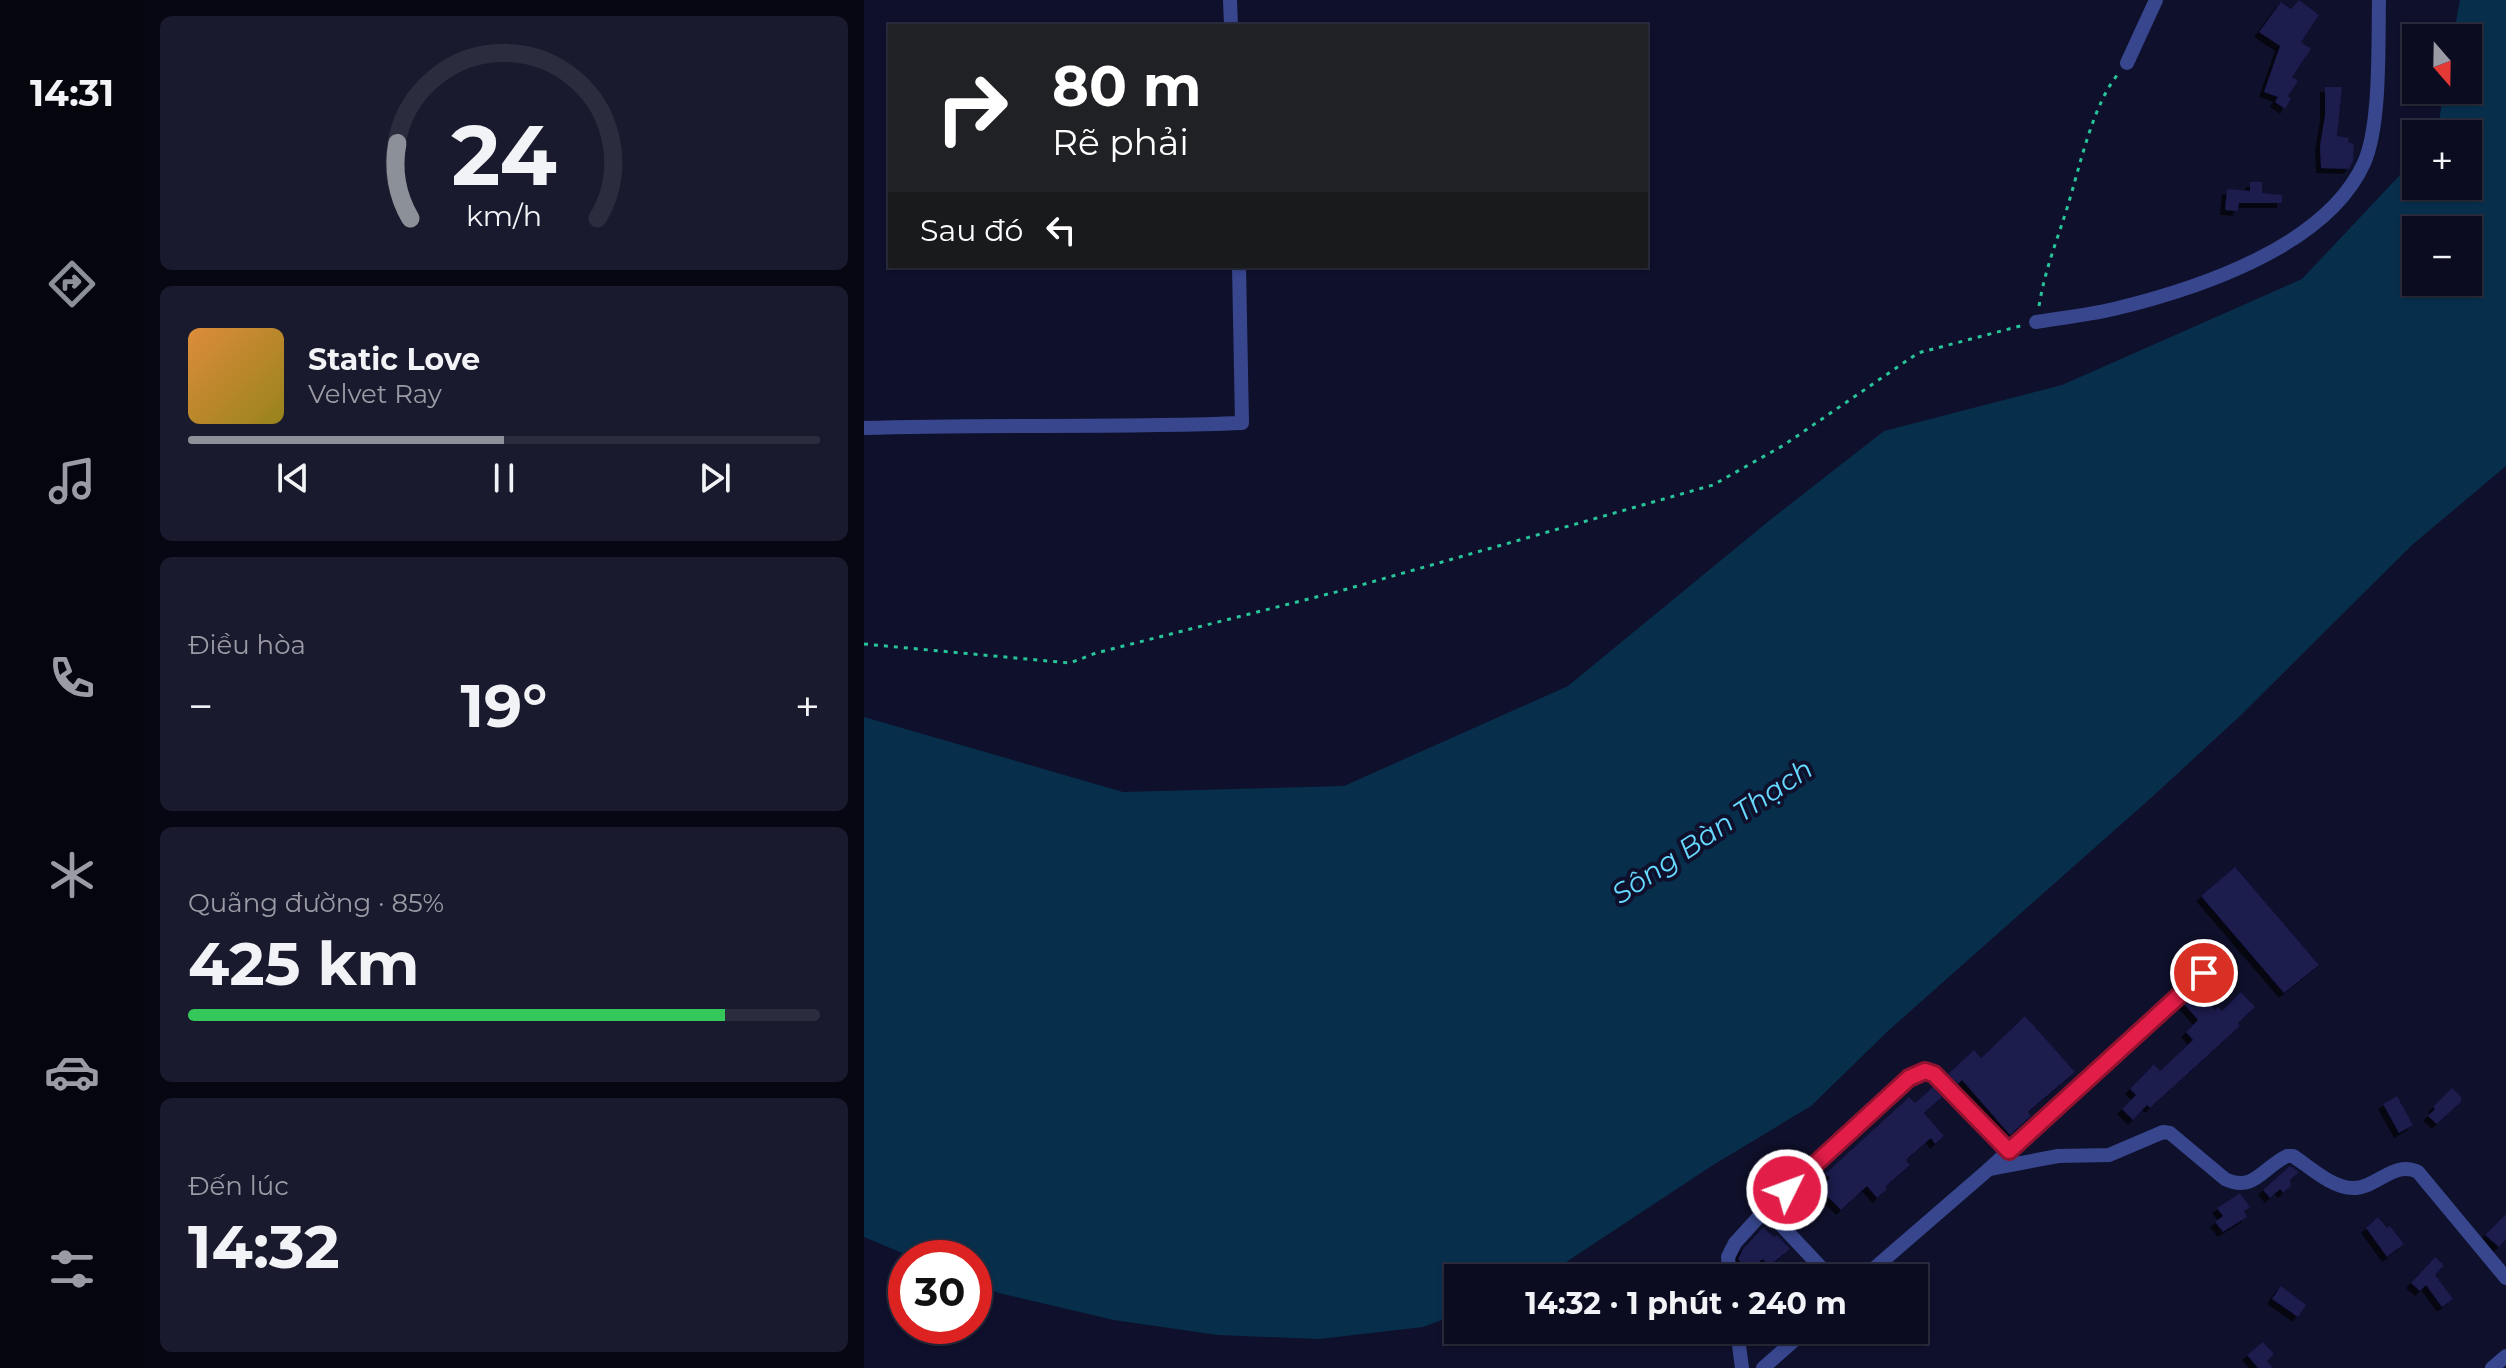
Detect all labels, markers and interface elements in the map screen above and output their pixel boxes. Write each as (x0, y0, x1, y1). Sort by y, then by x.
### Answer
north arrow (2402, 24, 2482, 104)
map controls (2402, 24, 2482, 296)
text: 80 m (1052, 52, 1202, 120)
icon: right (920, 56, 1024, 160)
text: 14:31 (30, 71, 114, 115)
text: 24 (451, 104, 557, 206)
text: Rẽ phải (1052, 120, 1189, 164)
button: + (2402, 120, 2482, 200)
text: km/h (466, 198, 542, 233)
icon: left (1039, 208, 1083, 252)
text: Sau đó (920, 212, 1023, 249)
button: − (2402, 216, 2482, 296)
icon: directions (44, 256, 100, 312)
text: Static Love (308, 341, 480, 378)
text: Velvet Ray (308, 378, 442, 410)
icon: music (44, 453, 100, 509)
icon: previous (271, 456, 315, 500)
icon: pause (482, 456, 526, 500)
icon: next (693, 456, 737, 500)
text: Điều hòa (188, 629, 306, 661)
icon: phone (44, 650, 100, 706)
text: 19° (461, 669, 547, 742)
text: − (188, 679, 213, 733)
text: + (795, 679, 820, 733)
water label: Sông Bàn Thạch (1605, 751, 1819, 911)
icon: climate (44, 847, 100, 903)
text: Quãng đường · 85% (188, 887, 444, 919)
text: 425 km (188, 927, 419, 1000)
pin (2170, 939, 2238, 1007)
icon: arrive (2182, 951, 2226, 995)
icon: car (44, 1044, 100, 1100)
position arrow (1745, 1148, 1829, 1232)
text: Đến lúc (188, 1170, 289, 1202)
text: 14:32 (188, 1210, 340, 1283)
speed limit sign: 30 (888, 1240, 992, 1344)
icon: filters (44, 1241, 100, 1297)
text: 14:32 · 1 phút · 240 m (1525, 1285, 1847, 1322)

